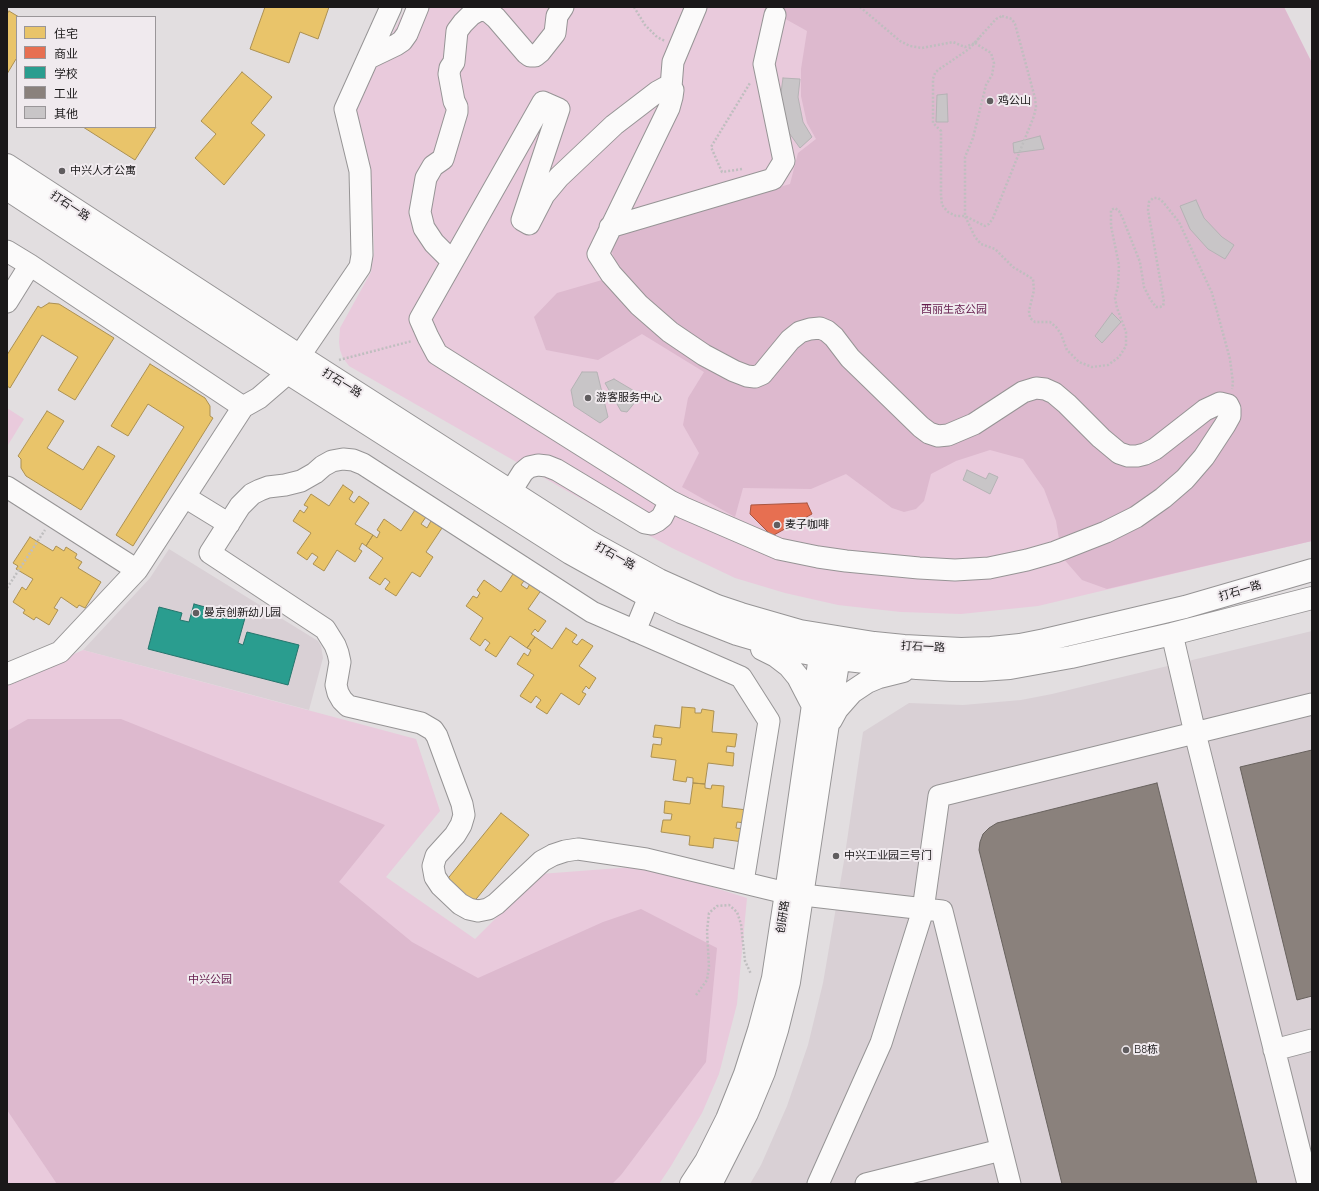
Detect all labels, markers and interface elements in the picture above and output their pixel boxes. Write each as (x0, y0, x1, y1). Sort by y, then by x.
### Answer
legend (16, 16, 156, 128)
text: 住宅 (54, 26, 78, 41)
text: 商业 (54, 46, 78, 61)
text: 学校 (54, 66, 78, 81)
text: 工业 (54, 86, 78, 101)
place label: 鸡公山 (998, 94, 1031, 108)
marker: 鸡公山 (985, 96, 995, 106)
text: 其他 (54, 106, 78, 121)
place label: 中兴人才公寓 (70, 164, 136, 178)
marker: 中兴人才公寓 (57, 166, 67, 176)
street label: 打石一路 (48, 188, 92, 224)
park label: 西丽生态公园 (921, 303, 987, 317)
street label: 打石一路 (320, 366, 364, 400)
place label: 游客服务中心 (596, 391, 662, 405)
marker: 游客服务中心 (583, 393, 593, 403)
place label: 麦子咖啡 (785, 518, 829, 532)
marker: 麦子咖啡 (772, 520, 782, 530)
street label: 打石一路 (593, 540, 637, 572)
street label: 打石一路 (1217, 578, 1263, 604)
place label: 曼京创新幼儿园 (204, 606, 281, 620)
marker: 曼京创新幼儿园 (191, 608, 201, 618)
street label: 打石一路 (901, 639, 945, 655)
place label: 中兴工业园三号门 (844, 849, 932, 863)
marker: 中兴工业园三号门 (831, 851, 841, 861)
street label: 创研路 (774, 900, 792, 934)
park label: 中兴公园 (188, 973, 232, 987)
place label: B8栋 (1134, 1043, 1158, 1057)
marker: B8栋 (1121, 1045, 1131, 1055)

